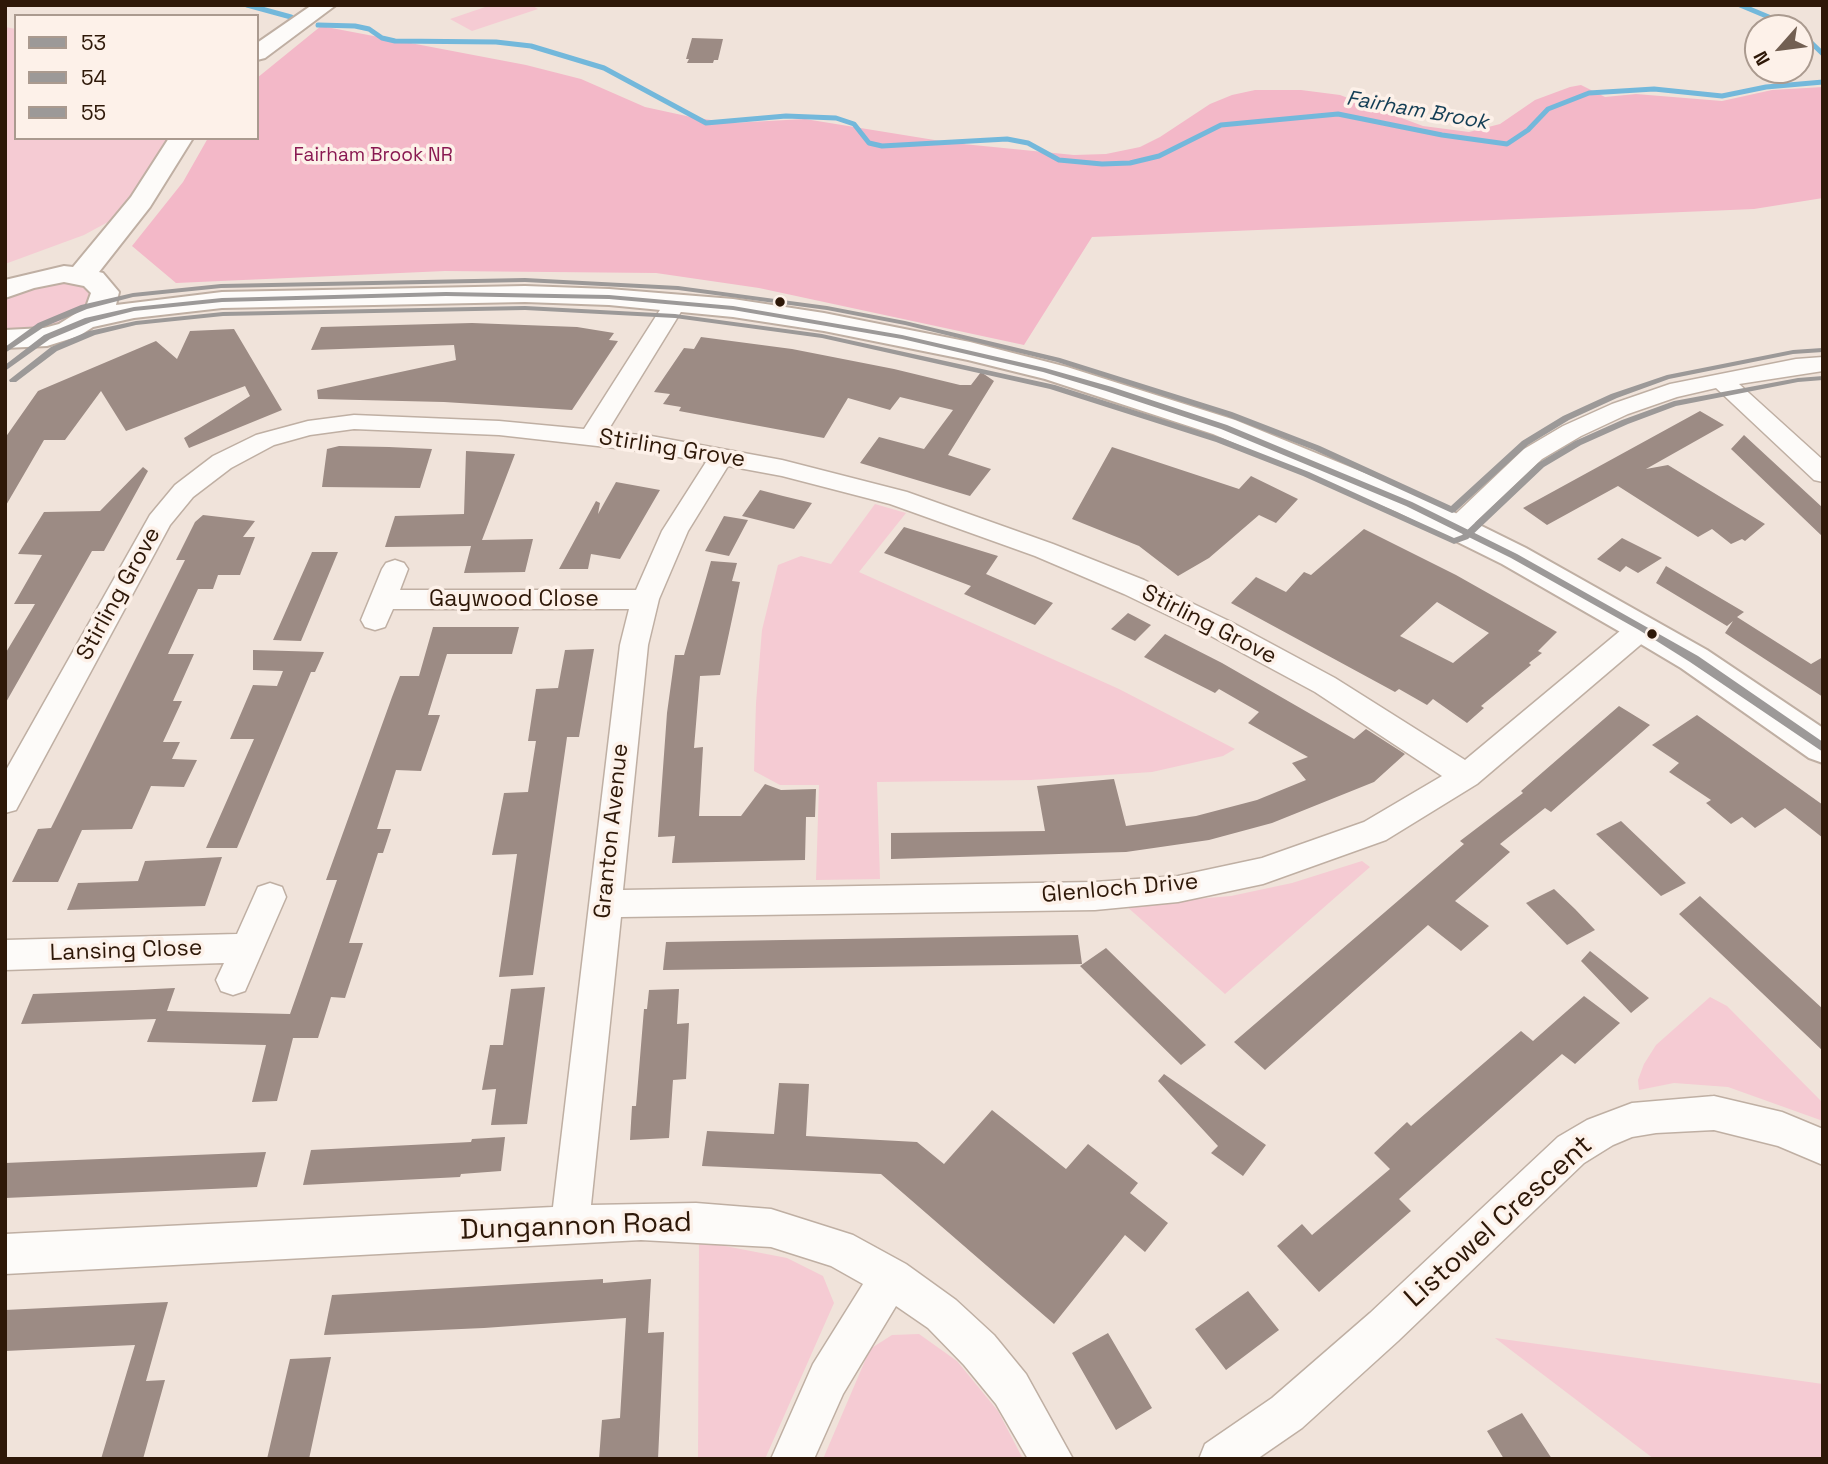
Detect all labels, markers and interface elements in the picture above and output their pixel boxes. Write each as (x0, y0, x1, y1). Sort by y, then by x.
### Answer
legend (14, 14, 259, 140)
north arrow (1744, 14, 1814, 84)
text: 53 (81, 29, 106, 56)
text: N (1748, 47, 1776, 70)
text: 54 (81, 64, 107, 91)
water label: Fairham Brook (1344, 86, 1490, 136)
text: 55 (81, 99, 106, 126)
park label: Fairham Brook NR (293, 145, 453, 167)
unlabelled marker (773, 295, 787, 309)
street label: Stirling Grove (597, 424, 747, 474)
street label: Stirling Grove (71, 523, 167, 665)
street label: Stirling Grove (1137, 579, 1281, 671)
street label: Gaywood Close (429, 586, 599, 614)
unlabelled marker (1645, 627, 1659, 641)
street label: Granton Avenue (589, 742, 635, 920)
street label: Glenloch Drive (1040, 868, 1200, 910)
street label: Lansing Close (49, 935, 203, 967)
street label: Listowel Crescent (1398, 1129, 1600, 1315)
street label: Dungannon Road (460, 1206, 692, 1248)

